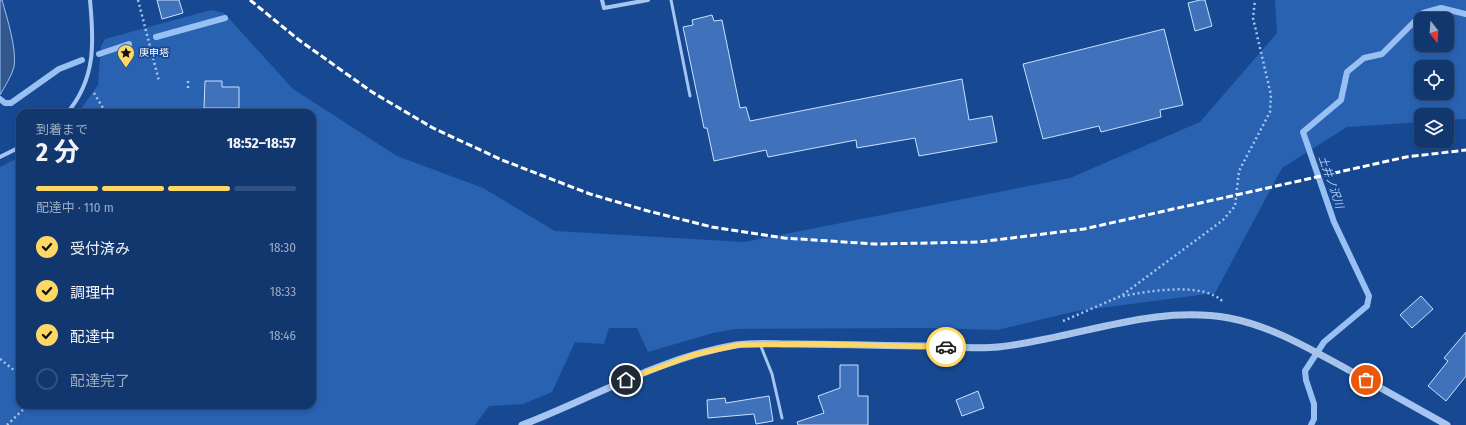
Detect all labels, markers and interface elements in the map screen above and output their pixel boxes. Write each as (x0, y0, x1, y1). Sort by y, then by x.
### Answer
north arrow (1414, 12, 1454, 52)
map controls (1414, 12, 1454, 148)
place icon: 庚申塔 (116, 43, 136, 68)
place label: 庚申塔 (139, 47, 169, 59)
button: locate (1414, 60, 1454, 100)
button: layers (1414, 108, 1454, 148)
text: 到着まで (36, 122, 88, 137)
text: 18:52–18:57 (227, 134, 296, 152)
text: 2 分 (36, 137, 79, 168)
water label: 土井ノ沢川 (1316, 154, 1346, 211)
text: 配達中 · 110 m (36, 200, 114, 215)
icon: check (36, 236, 58, 258)
text: 受付済み (70, 240, 130, 258)
text: 18:30 (269, 240, 296, 255)
icon: check (36, 280, 58, 302)
text: 調理中 (70, 284, 115, 302)
text: 18:33 (270, 284, 296, 299)
icon: check (36, 324, 58, 346)
courier (926, 327, 966, 367)
text: 配達中 (70, 328, 115, 346)
text: 18:46 (269, 328, 296, 343)
icon: car (935, 336, 957, 358)
pin (609, 363, 643, 397)
pin (1349, 363, 1383, 397)
icon: home (615, 369, 637, 391)
icon: bag (1355, 369, 1377, 391)
text: 配達完了 (70, 372, 130, 390)

